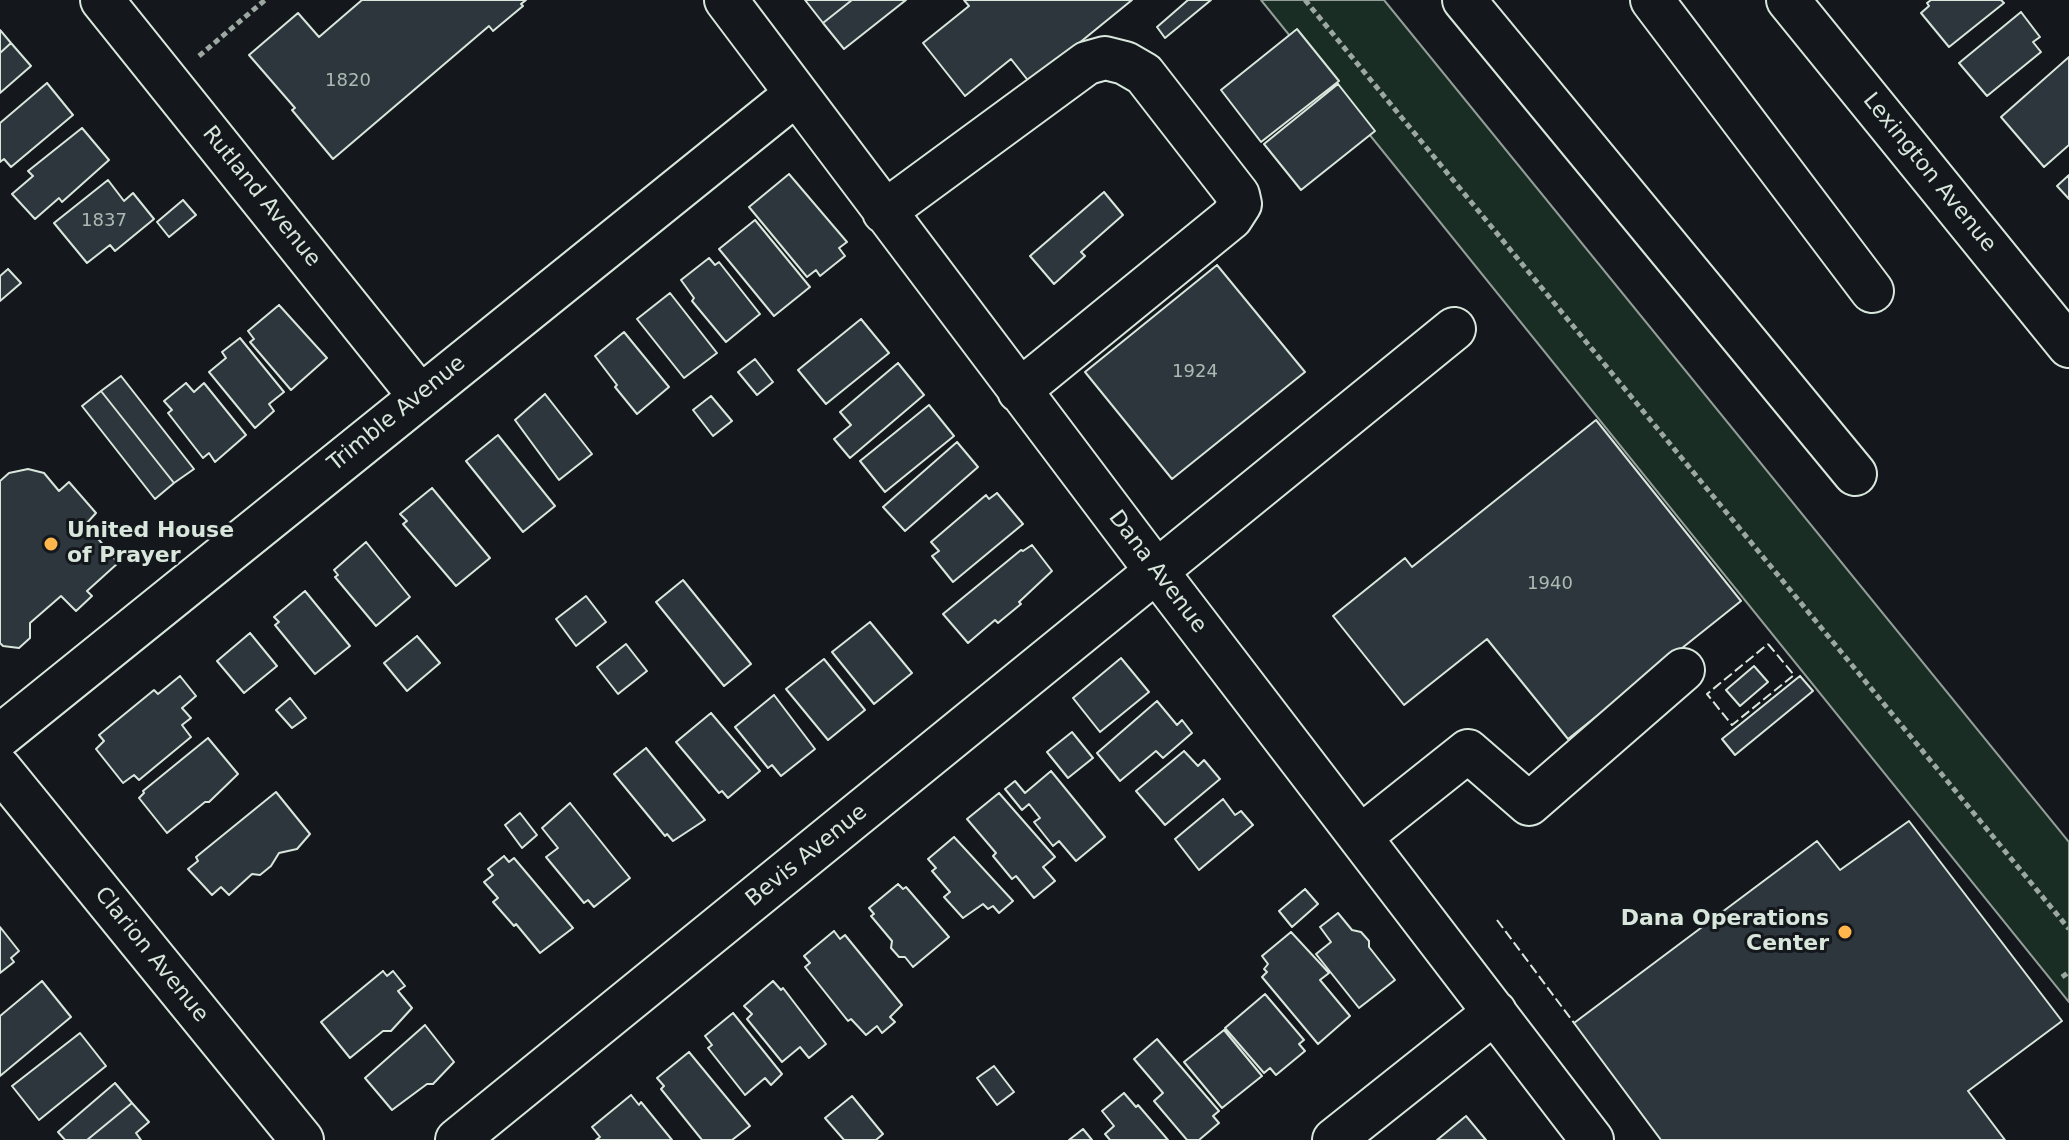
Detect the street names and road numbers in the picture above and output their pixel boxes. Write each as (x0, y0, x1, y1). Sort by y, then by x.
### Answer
street label: Lexington Avenue (1857, 88, 2001, 258)
street label: Rutland Avenue (196, 121, 326, 273)
street label: Trimble Avenue (323, 351, 471, 477)
street label: Dana Avenue (1102, 506, 1212, 638)
street label: Bevis Avenue (741, 799, 873, 913)
street label: Clarion Avenue (88, 882, 214, 1028)

